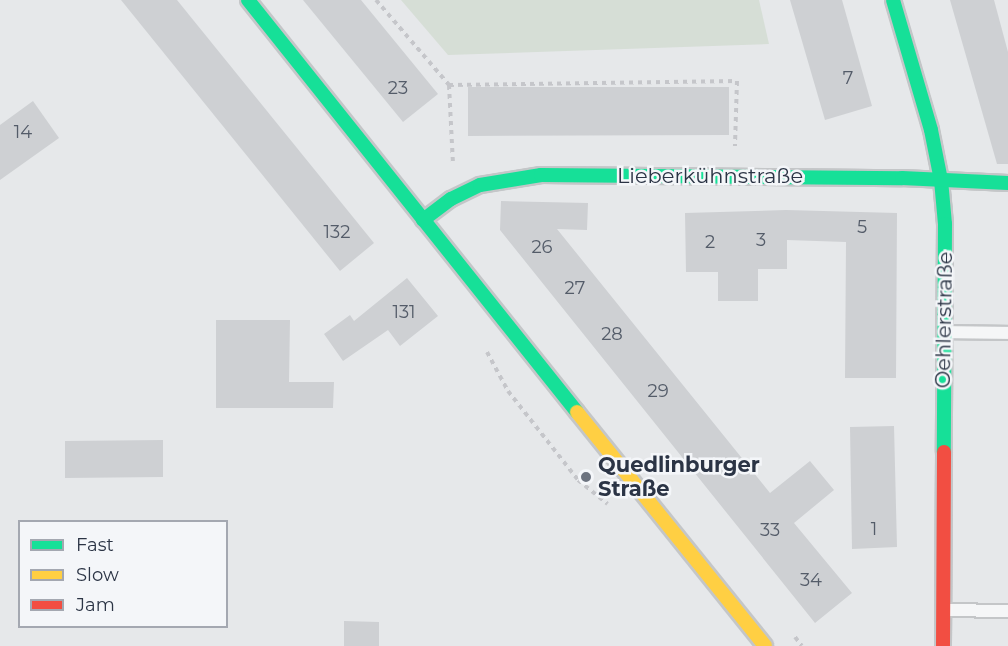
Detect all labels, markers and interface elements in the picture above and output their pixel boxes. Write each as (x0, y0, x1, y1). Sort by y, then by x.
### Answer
house number: 7 (843, 67, 853, 89)
house number: 23 (388, 77, 408, 99)
house number: 14 (14, 121, 32, 143)
street label: Lieberkühnstraße (617, 163, 803, 189)
house number: 5 (857, 216, 867, 238)
house number: 132 (324, 221, 350, 243)
house number: 3 (756, 229, 766, 251)
house number: 2 (705, 231, 715, 253)
house number: 26 (531, 236, 553, 258)
street label: Oehlerstraße (930, 251, 958, 389)
house number: 27 (565, 277, 585, 299)
house number: 131 (392, 301, 416, 323)
house number: 28 (601, 323, 623, 345)
house number: 29 (647, 380, 669, 402)
place label: Quedlinburger Straße (598, 452, 760, 502)
marker: Quedlinburger Straße (579, 470, 593, 484)
house number: 1 (871, 518, 877, 540)
house number: 33 (760, 519, 780, 541)
legend (18, 520, 228, 628)
text: Fast (76, 534, 114, 556)
text: Slow (76, 564, 119, 586)
house number: 34 (800, 569, 822, 591)
text: Jam (76, 594, 115, 616)

